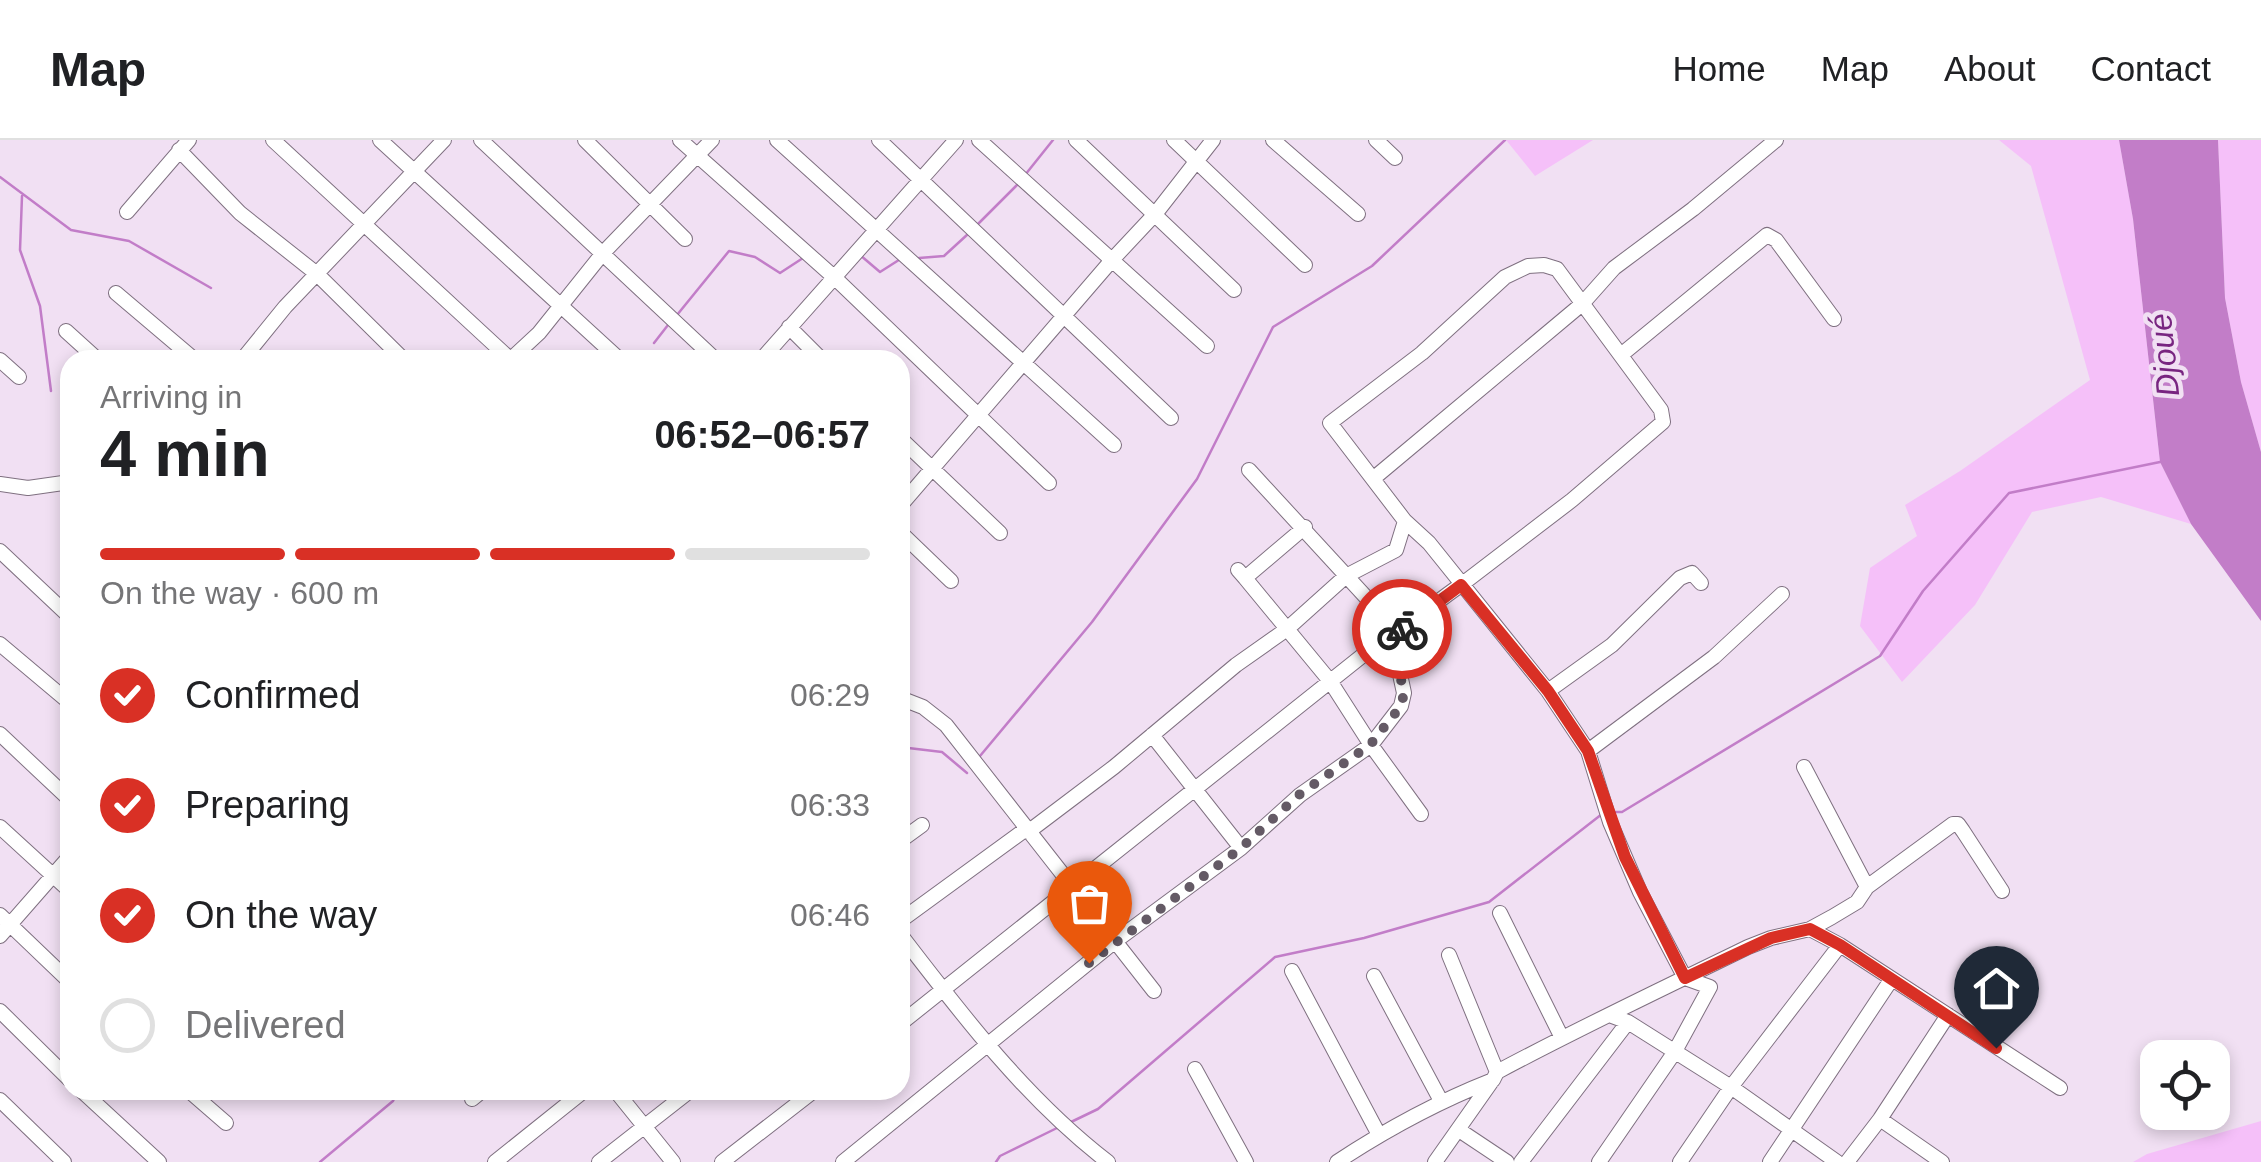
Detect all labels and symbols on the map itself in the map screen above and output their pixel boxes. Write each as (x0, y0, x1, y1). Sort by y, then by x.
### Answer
water label: Djoué (2142, 312, 2186, 398)
courier (1352, 579, 1452, 679)
pin (1047, 861, 1132, 964)
pin (1954, 946, 2039, 1049)

